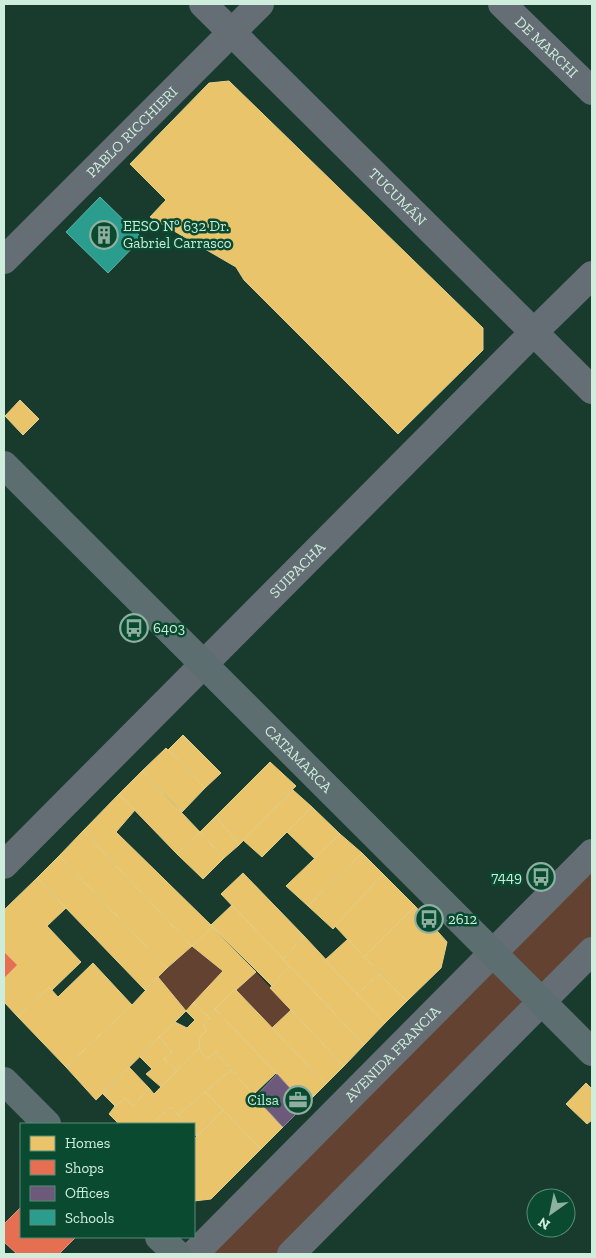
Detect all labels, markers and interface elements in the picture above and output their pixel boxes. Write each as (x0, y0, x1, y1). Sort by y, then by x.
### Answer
street label: DE MARCHI (511, 13, 582, 82)
street label: PABLO RICCHIERI (83, 83, 181, 181)
street label: TUCUMÁN (365, 164, 430, 230)
place label: EESO Nº 632 Dr. Gabriel Carrasco (123, 217, 232, 252)
building icon: EESO Nº 632 Dr. Gabriel Carrasco (89, 220, 119, 250)
street label: SUIPACHA (266, 538, 329, 602)
bus stop icon: 6403 (119, 613, 149, 643)
place label: 6403 (153, 619, 185, 637)
street label: CATAMARCA (261, 721, 336, 797)
bus stop icon: 7449 (526, 862, 556, 892)
place label: 7449 (491, 868, 522, 886)
bus stop icon: 2612 (414, 904, 444, 934)
place label: 2612 (448, 910, 477, 928)
street label: AVENIDA FRANCIA (341, 1002, 444, 1106)
office icon: Cilsa (283, 1085, 313, 1115)
place label: Cilsa (247, 1091, 279, 1109)
legend (20, 1123, 195, 1238)
text: Homes (65, 1134, 110, 1152)
text: Shops (65, 1159, 104, 1177)
text: Offices (65, 1184, 109, 1202)
north arrow (526, 1188, 576, 1238)
text: Schools (65, 1209, 114, 1227)
text: N (535, 1213, 553, 1234)

